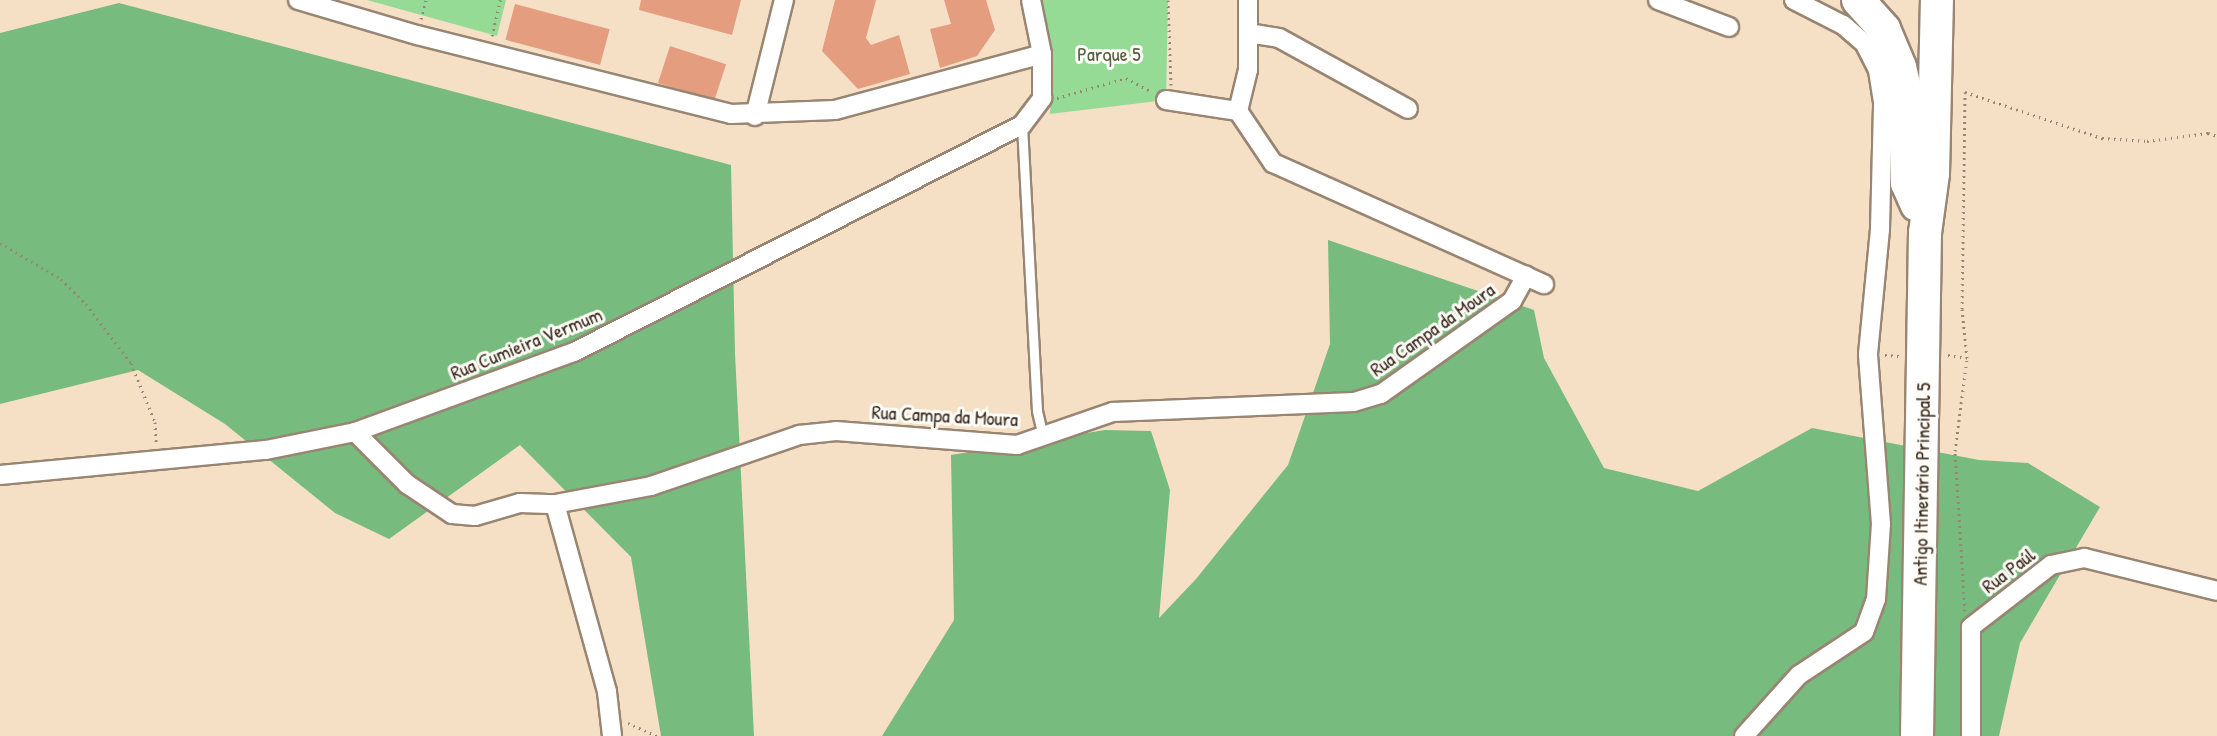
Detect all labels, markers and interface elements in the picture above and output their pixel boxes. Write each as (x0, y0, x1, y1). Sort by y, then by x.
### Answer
park label: Parque 5 (1077, 41, 1141, 65)
street label: Rua Campa da Moura (1365, 277, 1499, 381)
street label: Rua Cumieira Vermum (447, 302, 605, 384)
street label: Antigo Itinerário Principal 5 (1907, 382, 1935, 586)
street label: Rua Campa da Moura (871, 399, 1019, 431)
street label: Rua Paúl (1977, 542, 2039, 598)

